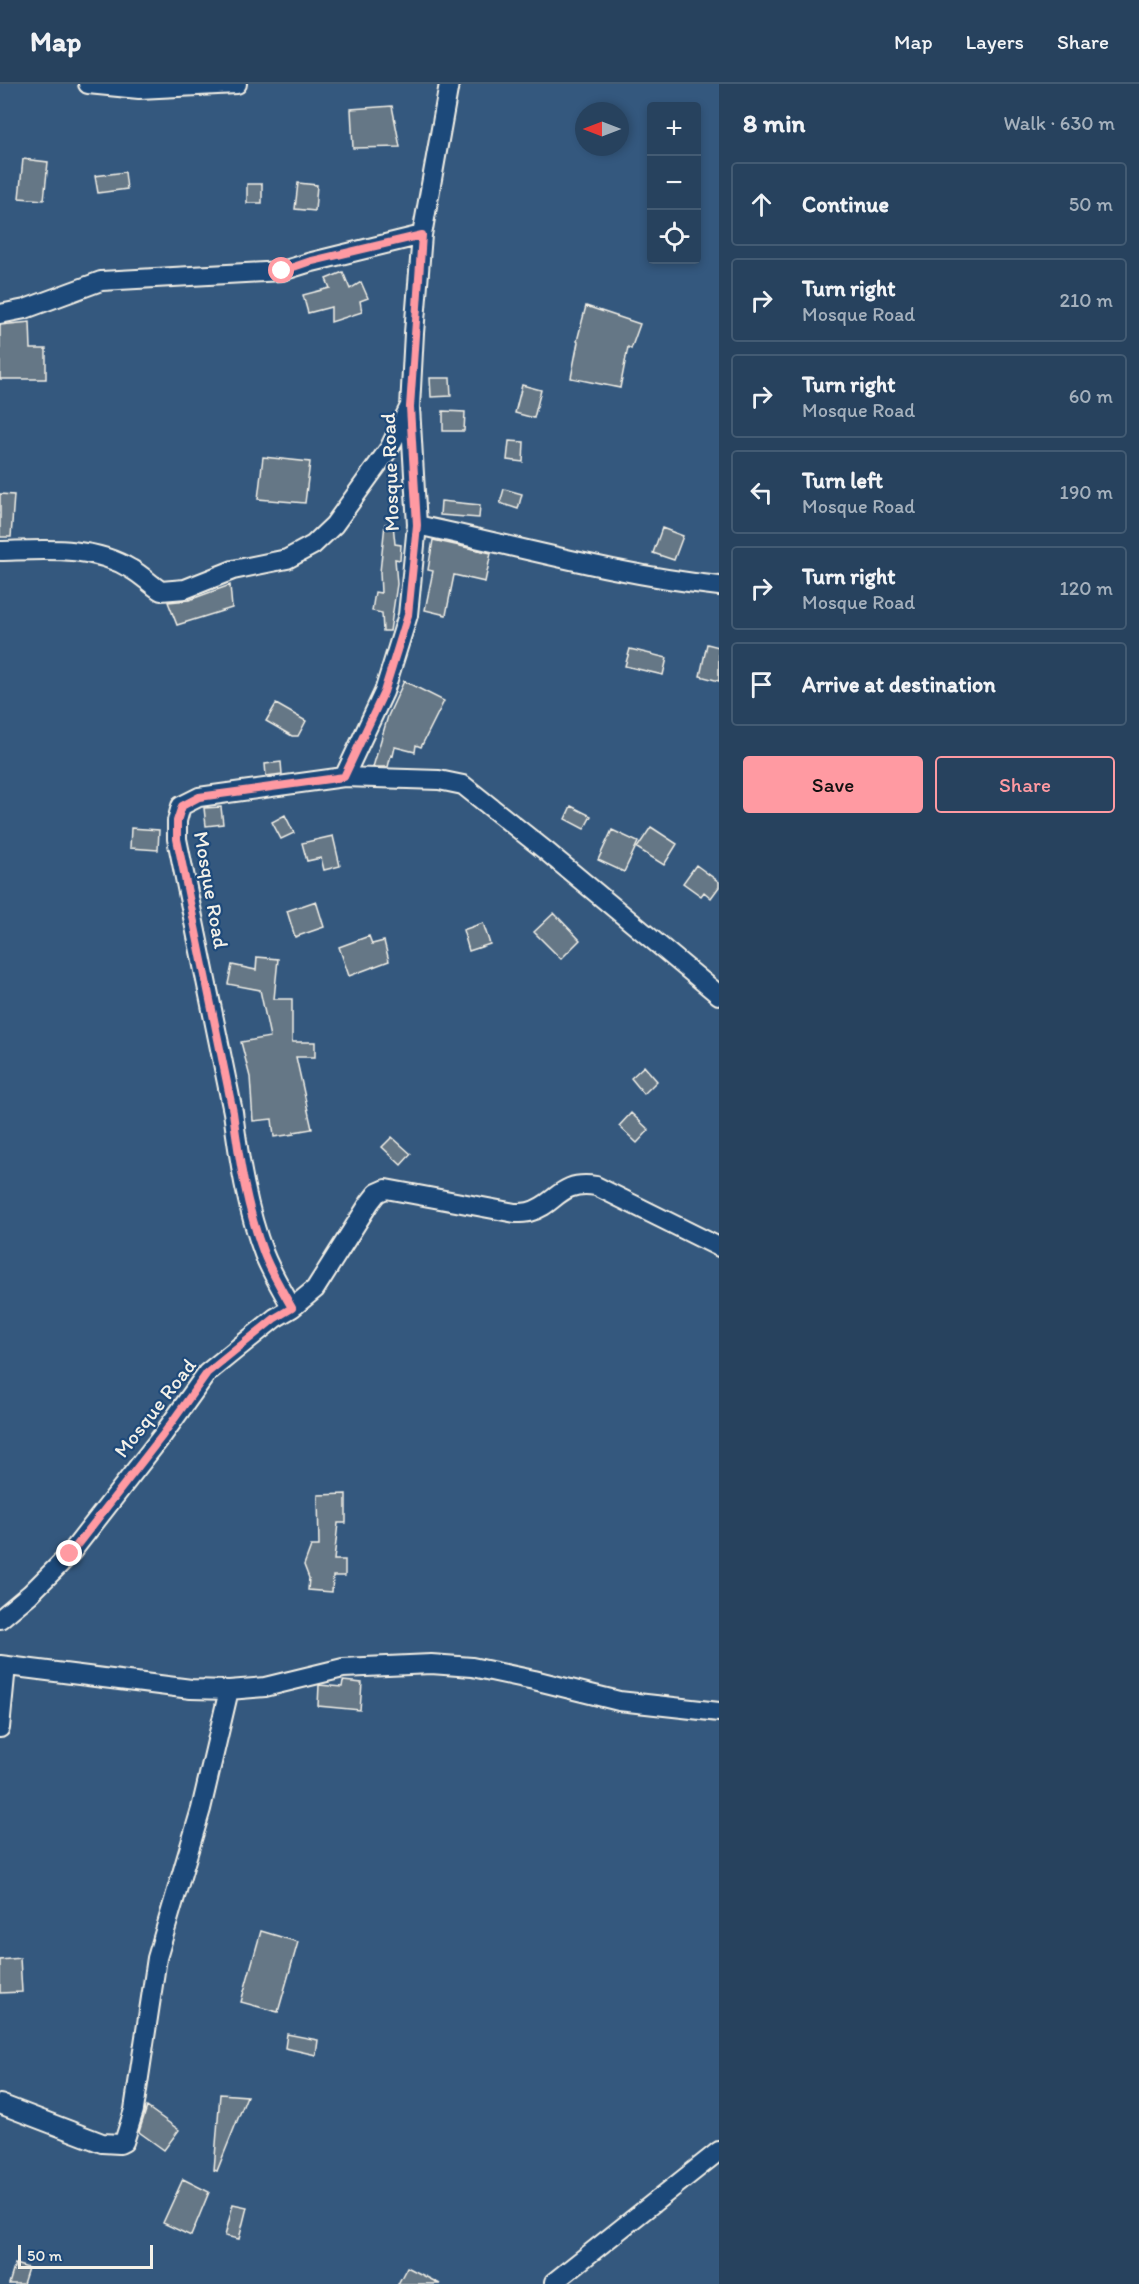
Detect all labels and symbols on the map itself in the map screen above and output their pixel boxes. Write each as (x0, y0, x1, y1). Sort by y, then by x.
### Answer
north arrow (575, 102, 629, 156)
route start (268, 257, 294, 283)
street label: Mosque Road (375, 412, 404, 532)
street label: Mosque Road (189, 829, 234, 951)
street label: Mosque Road (108, 1353, 201, 1462)
route end (56, 1540, 82, 1566)
scale bar (18, 2242, 153, 2270)

